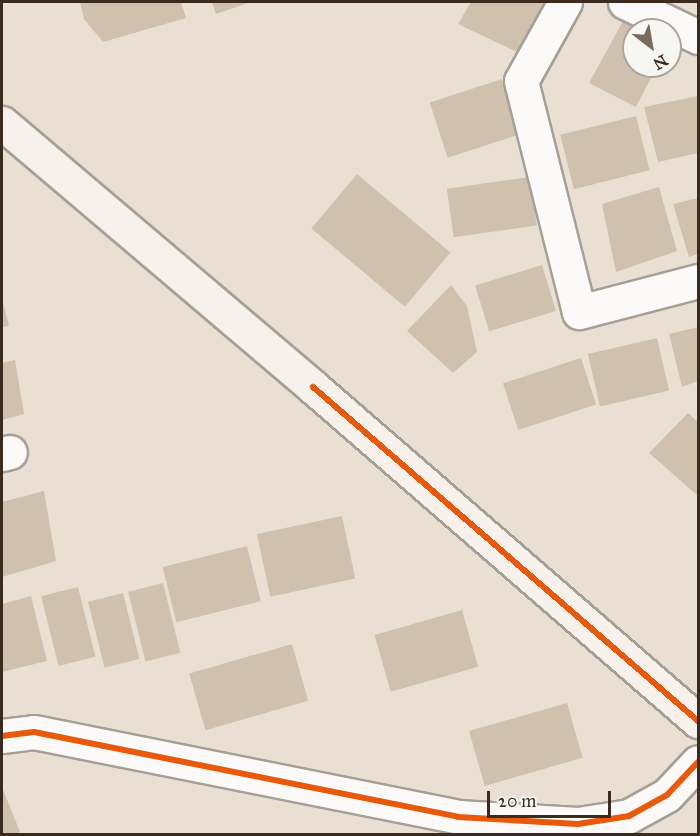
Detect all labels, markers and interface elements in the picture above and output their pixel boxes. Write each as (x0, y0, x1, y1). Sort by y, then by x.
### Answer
north arrow (622, 18, 682, 78)
text: N (650, 50, 671, 74)
scale bar (490, 779, 614, 817)
text: 20 m (498, 790, 536, 812)

